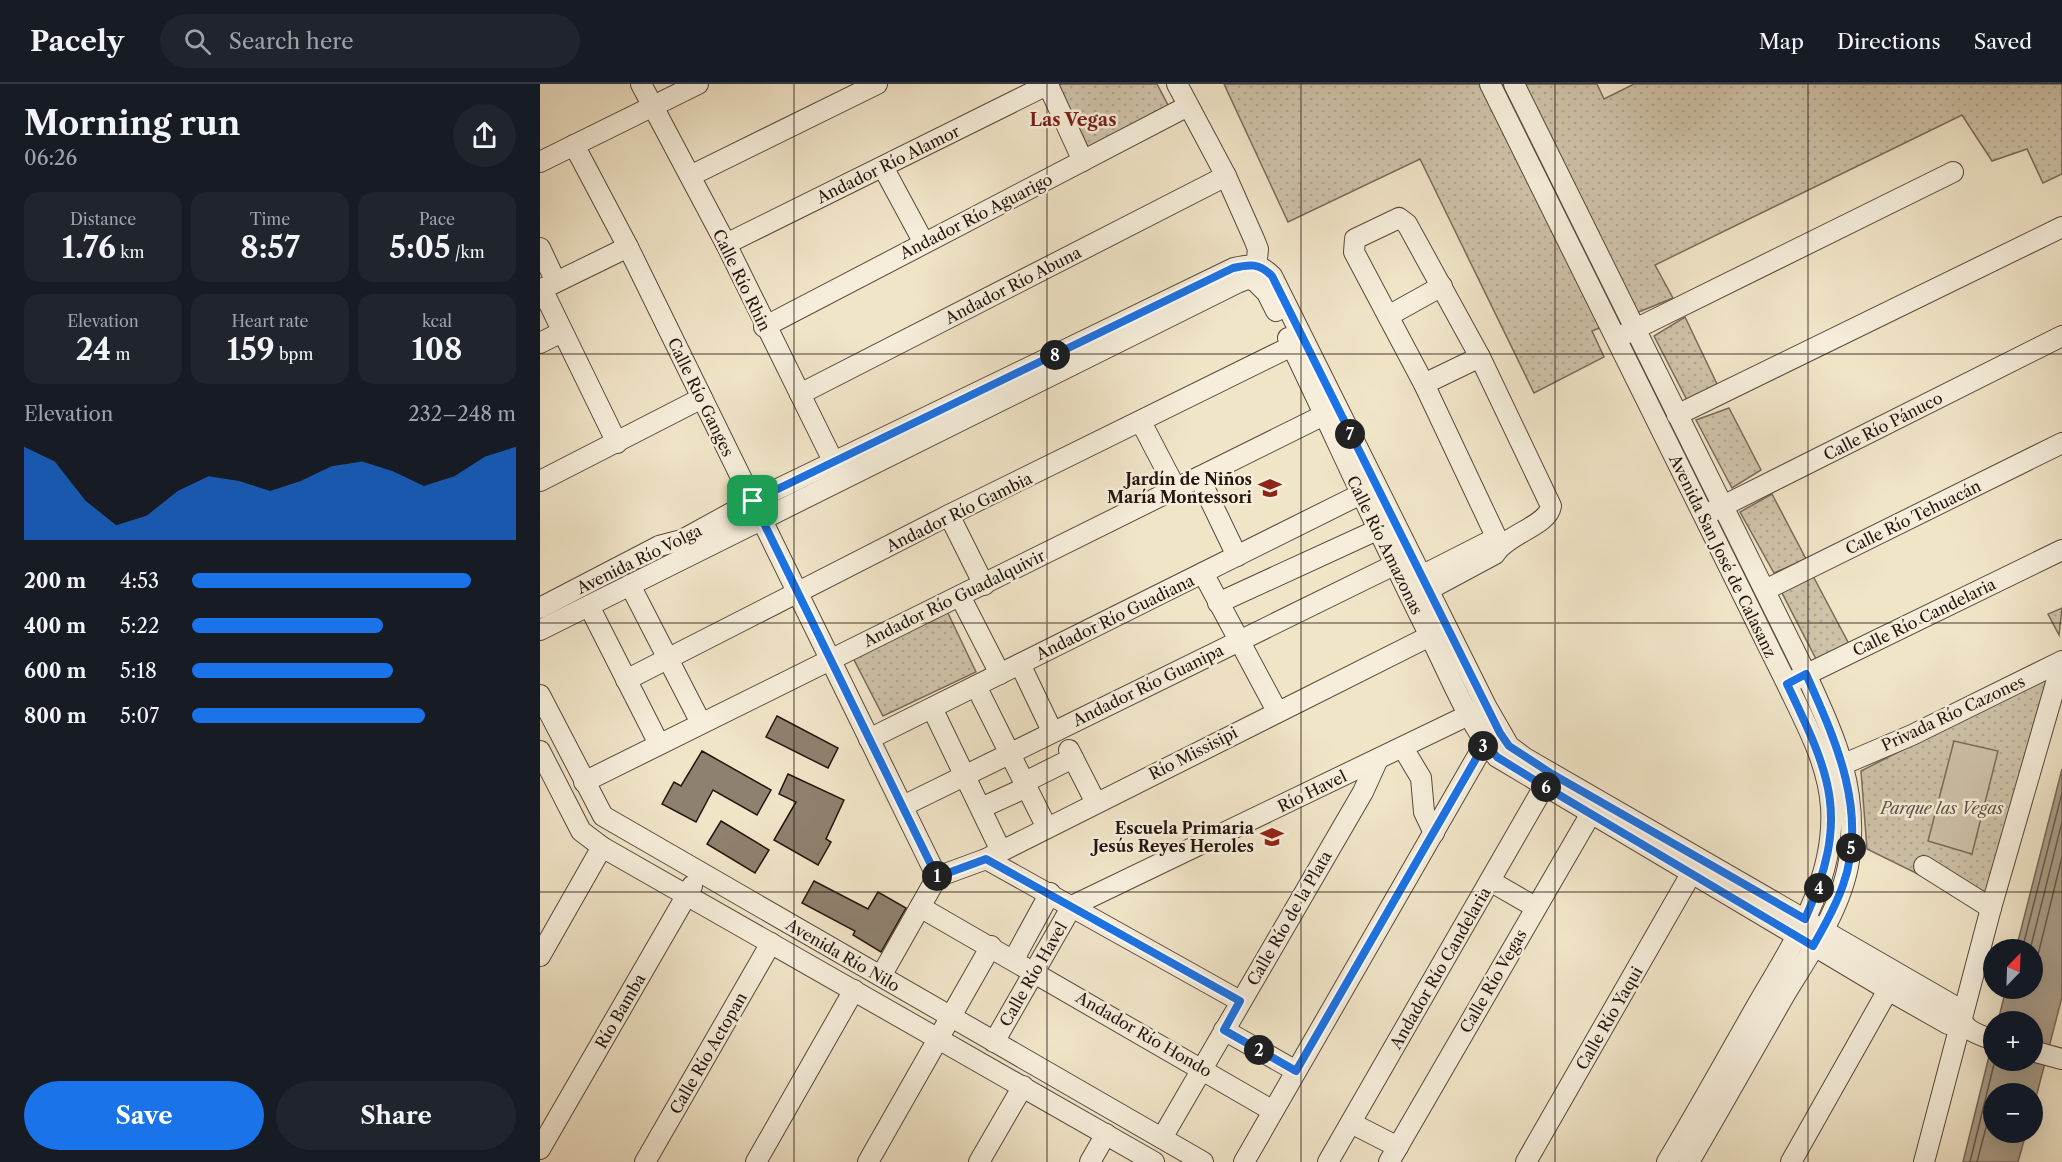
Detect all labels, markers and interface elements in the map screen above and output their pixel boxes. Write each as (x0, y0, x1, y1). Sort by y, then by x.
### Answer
search box (160, 14, 580, 68)
text: Pacely (30, 24, 124, 58)
icon: search (181, 25, 214, 58)
text: Search here (229, 28, 354, 55)
text: Map (1759, 29, 1804, 54)
text: Directions (1837, 29, 1941, 54)
text: Saved (1974, 29, 2032, 54)
text: Morning run (24, 103, 240, 144)
button: share (453, 104, 516, 167)
district label: Las Vegas (1029, 109, 1117, 131)
street label: Andador Río Alamor (812, 121, 963, 208)
text: 06:26 (24, 146, 77, 170)
street label: Andador Río Aguarigo (895, 169, 1056, 264)
text: Distance (70, 209, 136, 229)
text: Time (250, 209, 290, 229)
text: Pace (419, 209, 455, 229)
street label: Calle Río Rhin (709, 226, 775, 334)
text: 1.76 (62, 229, 116, 266)
text: 8:57 (240, 229, 300, 266)
text: 5:05 (389, 229, 450, 266)
text: km (116, 242, 144, 262)
text: /km (450, 242, 485, 262)
street label: Andador Río Abuna (941, 242, 1085, 328)
text: Elevation (67, 311, 139, 331)
text: Heart rate (231, 311, 309, 331)
text: kcal (422, 311, 452, 331)
text: 24 (76, 331, 111, 368)
text: 159 (227, 331, 275, 368)
text: 108 (412, 331, 462, 368)
street label: Calle Río Ganges (664, 334, 738, 460)
pin: 8 (1040, 340, 1070, 370)
text: m (111, 344, 130, 364)
text: bpm (275, 344, 313, 364)
text: 8 (1050, 345, 1060, 365)
street label: Calle Río Pánuco (1820, 387, 1946, 465)
text: Elevation (24, 402, 113, 426)
text: 232–248 m (408, 402, 516, 426)
pin: 7 (1335, 419, 1365, 449)
text: 7 (1346, 424, 1354, 444)
street label: Avenida San José de Calasanz (1665, 450, 1781, 661)
street label: Andador Río Gambia (882, 468, 1036, 557)
place label: Jardín de Niños María Montessori (1107, 469, 1252, 507)
street label: Calle Río Amazonas (1343, 472, 1427, 618)
pin (727, 475, 778, 526)
school or university icon: Jardín de Niños María Montessori (1257, 475, 1283, 501)
street label: Calle Río Tehuacán (1842, 476, 1984, 558)
icon: arrive (736, 484, 769, 517)
street label: Avenida Río Volga (572, 520, 705, 598)
street label: Andador Río Guadalquivir (859, 545, 1048, 651)
text: 200 m (24, 569, 86, 593)
text: 4:53 (120, 569, 159, 593)
street label: Andador Río Guadiana (1032, 570, 1198, 664)
street label: Calle Río Candelaria (1849, 573, 1999, 660)
text: 400 m (24, 614, 86, 638)
text: 5:22 (120, 614, 159, 638)
street label: Andador Río Guanipa (1068, 640, 1227, 731)
text: 600 m (24, 659, 86, 683)
text: 5:18 (120, 659, 157, 683)
street label: Privada Río Cazones (1878, 671, 2028, 755)
text: 800 m (24, 704, 87, 728)
text: 5:07 (120, 704, 159, 728)
street label: Río Missisipi (1145, 722, 1241, 784)
pin: 3 (1468, 731, 1498, 761)
text: 3 (1478, 736, 1488, 756)
street label: Río Havel (1274, 766, 1350, 816)
pin: 6 (1531, 772, 1561, 802)
text: 6 (1541, 777, 1551, 797)
park label: Parque las Vegas (1878, 798, 2004, 818)
place label: Escuela Primaria Jesús Reyes Heroles (1090, 818, 1255, 856)
school or university icon: Escuela Primaria Jesús Reyes Heroles (1259, 824, 1285, 850)
pin: 5 (1836, 833, 1866, 863)
text: 5 (1847, 838, 1855, 858)
street label: Calle Río de la Plata (1242, 847, 1336, 989)
pin: 1 (922, 861, 952, 891)
text: 1 (933, 866, 941, 886)
pin: 4 (1804, 873, 1834, 903)
text: 4 (1814, 878, 1824, 898)
street label: Andador Río Candelaria (1385, 883, 1495, 1053)
street label: Avenida Río Nilo (782, 914, 904, 996)
street label: Calle Río Havel (995, 918, 1071, 1030)
street label: Calle Río Vegas (1455, 926, 1531, 1036)
north arrow (1983, 939, 2043, 999)
map controls (1983, 939, 2043, 1143)
street label: Calle Río Yaqui (1571, 963, 1647, 1073)
street label: Río Bamba (591, 969, 650, 1052)
street label: Andador Río Hondo (1072, 986, 1216, 1081)
street label: Calle Río Actopan (665, 989, 751, 1117)
button: + (1983, 1011, 2043, 1071)
pin: 2 (1244, 1035, 1274, 1065)
text: 2 (1254, 1040, 1264, 1060)
button: Save (24, 1081, 264, 1150)
button: Share (276, 1081, 516, 1150)
button: − (1983, 1083, 2043, 1143)

